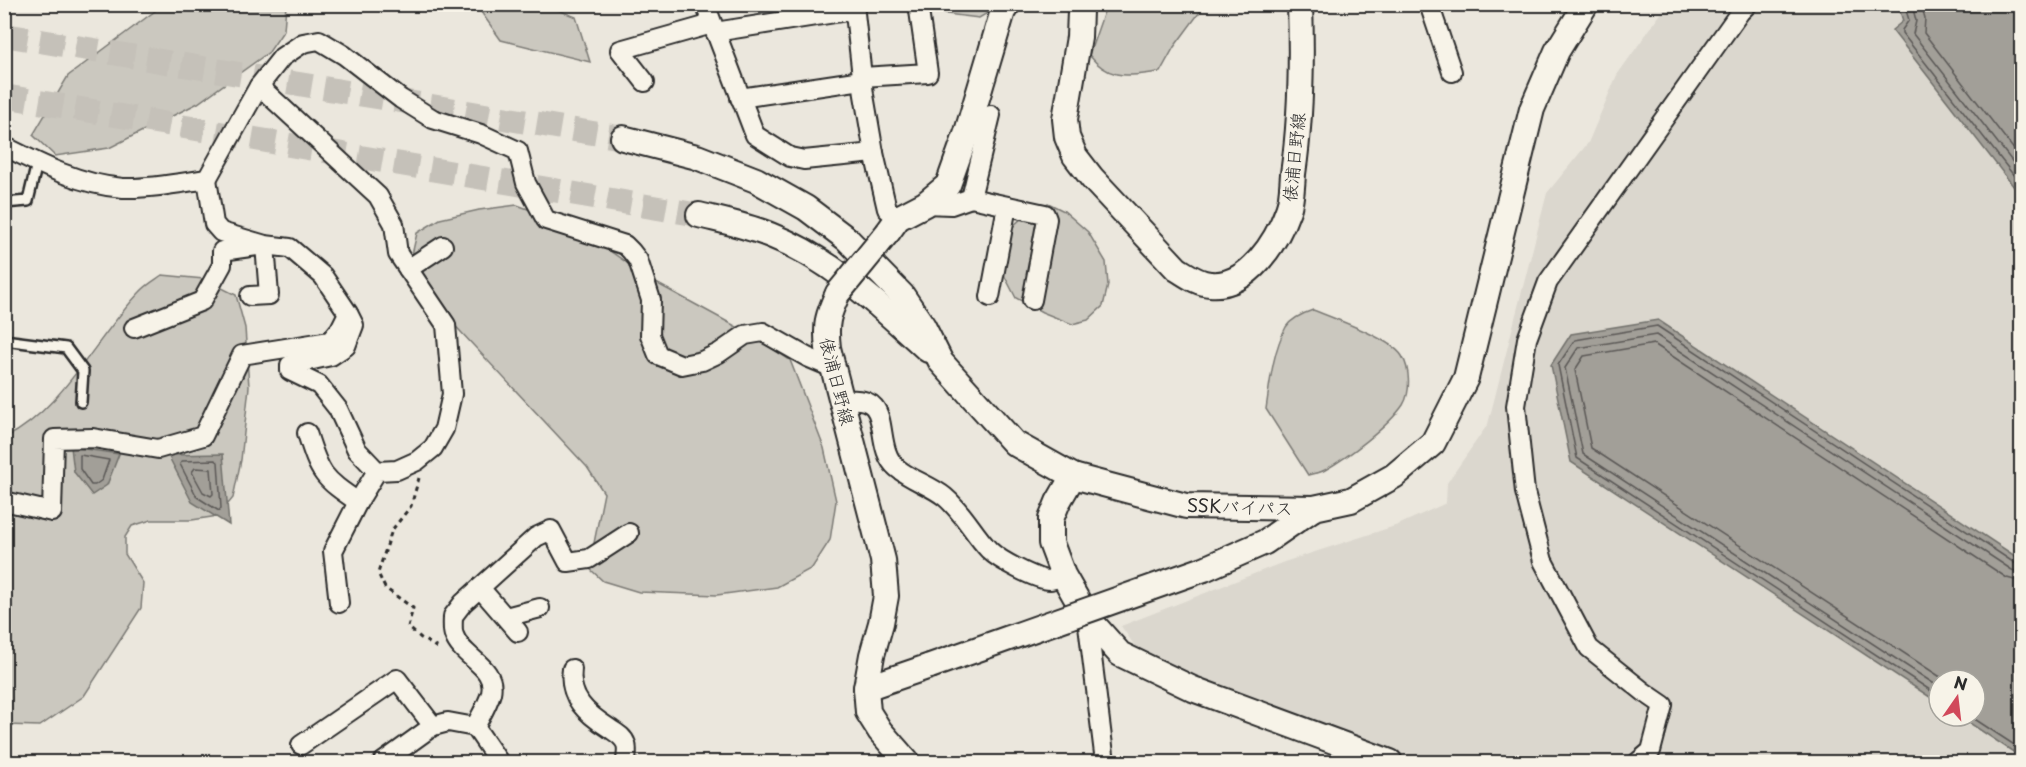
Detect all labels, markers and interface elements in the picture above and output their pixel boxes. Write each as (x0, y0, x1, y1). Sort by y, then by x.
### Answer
street label: 俵浦日野線 (1275, 111, 1311, 203)
street label: 俵浦日野線 (814, 334, 862, 428)
street label: SSKバイパス (1186, 491, 1294, 521)
north arrow (1927, 668, 1987, 728)
text: N (1952, 669, 1970, 696)

